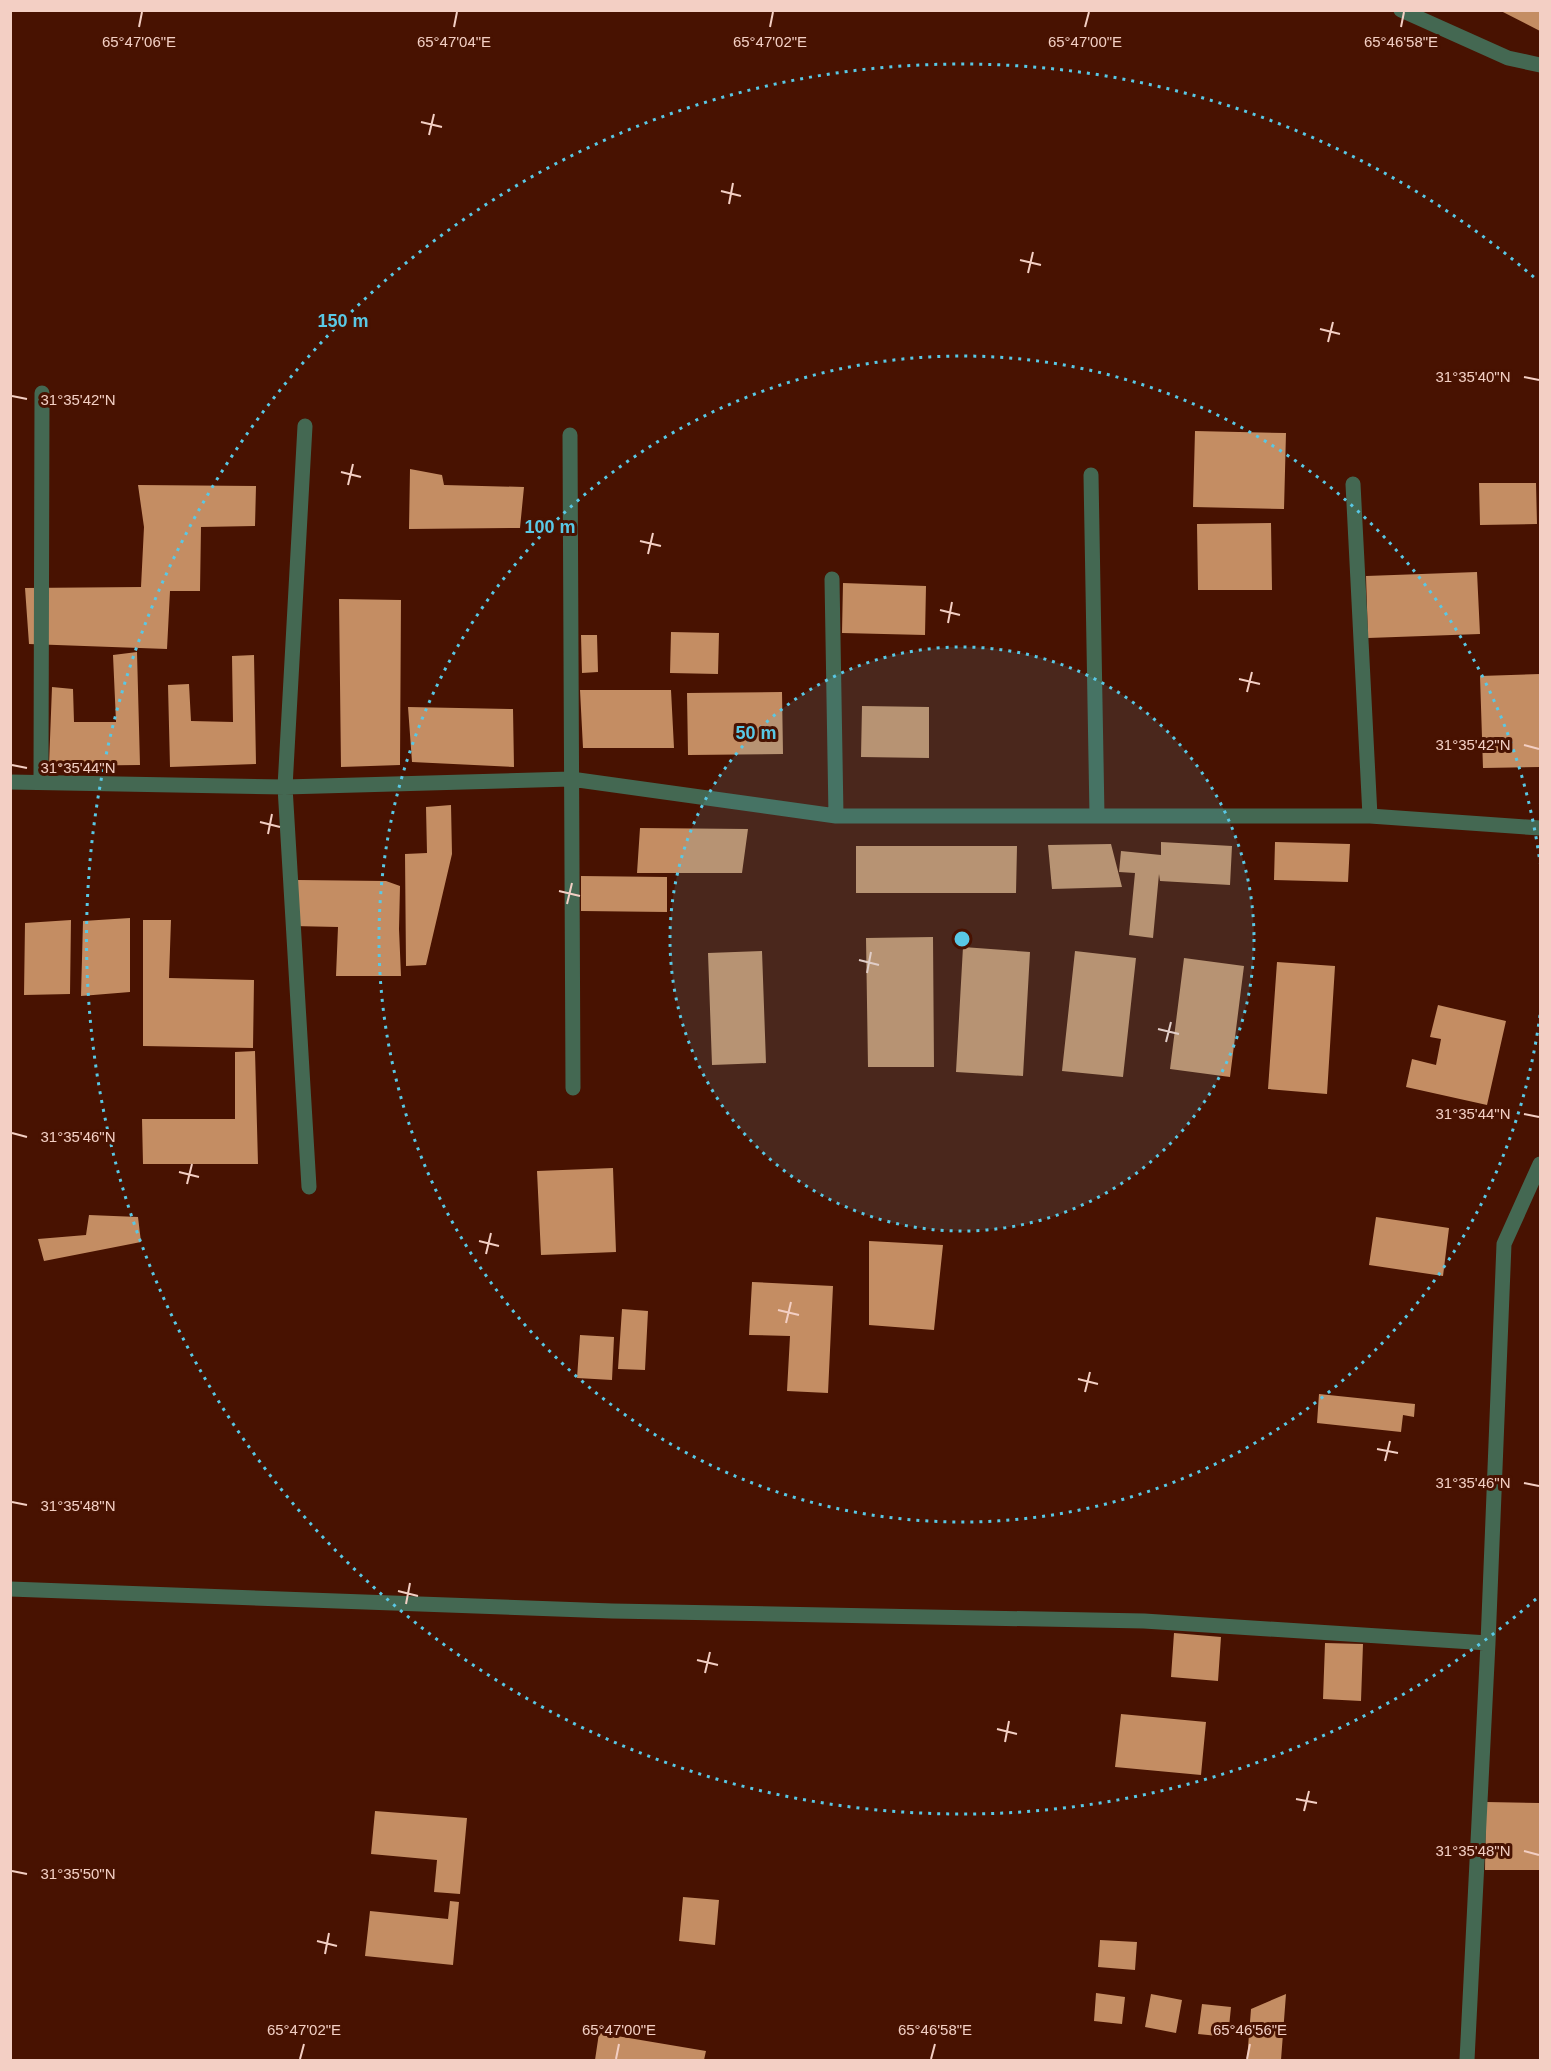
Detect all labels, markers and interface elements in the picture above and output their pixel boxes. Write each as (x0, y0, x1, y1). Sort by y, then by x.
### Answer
text: 65°47'06"E (102, 33, 176, 50)
text: 65°47'04"E (417, 33, 491, 50)
text: 65°47'02"E (733, 33, 807, 50)
text: 65°47'00"E (1048, 33, 1122, 50)
text: 65°46'58"E (1364, 33, 1438, 50)
text: 150 m (317, 311, 369, 331)
text: 31°35'40"N (1435, 368, 1511, 385)
text: 31°35'42"N (40, 391, 116, 408)
text: 100 m (524, 517, 576, 537)
text: 50 m (735, 723, 777, 743)
text: 31°35'42"N (1435, 736, 1511, 753)
text: 31°35'44"N (40, 759, 116, 776)
centre of rings (952, 929, 972, 949)
text: 31°35'44"N (1435, 1105, 1511, 1122)
text: 31°35'46"N (40, 1128, 116, 1145)
text: 31°35'46"N (1435, 1474, 1511, 1491)
text: 31°35'48"N (40, 1497, 116, 1514)
text: 31°35'48"N (1435, 1842, 1511, 1859)
text: 31°35'50"N (40, 1865, 116, 1882)
text: 65°47'02"E (267, 2021, 341, 2038)
text: 65°47'00"E (582, 2021, 656, 2038)
text: 65°46'58"E (898, 2021, 972, 2038)
text: 65°46'56"E (1213, 2021, 1287, 2038)

